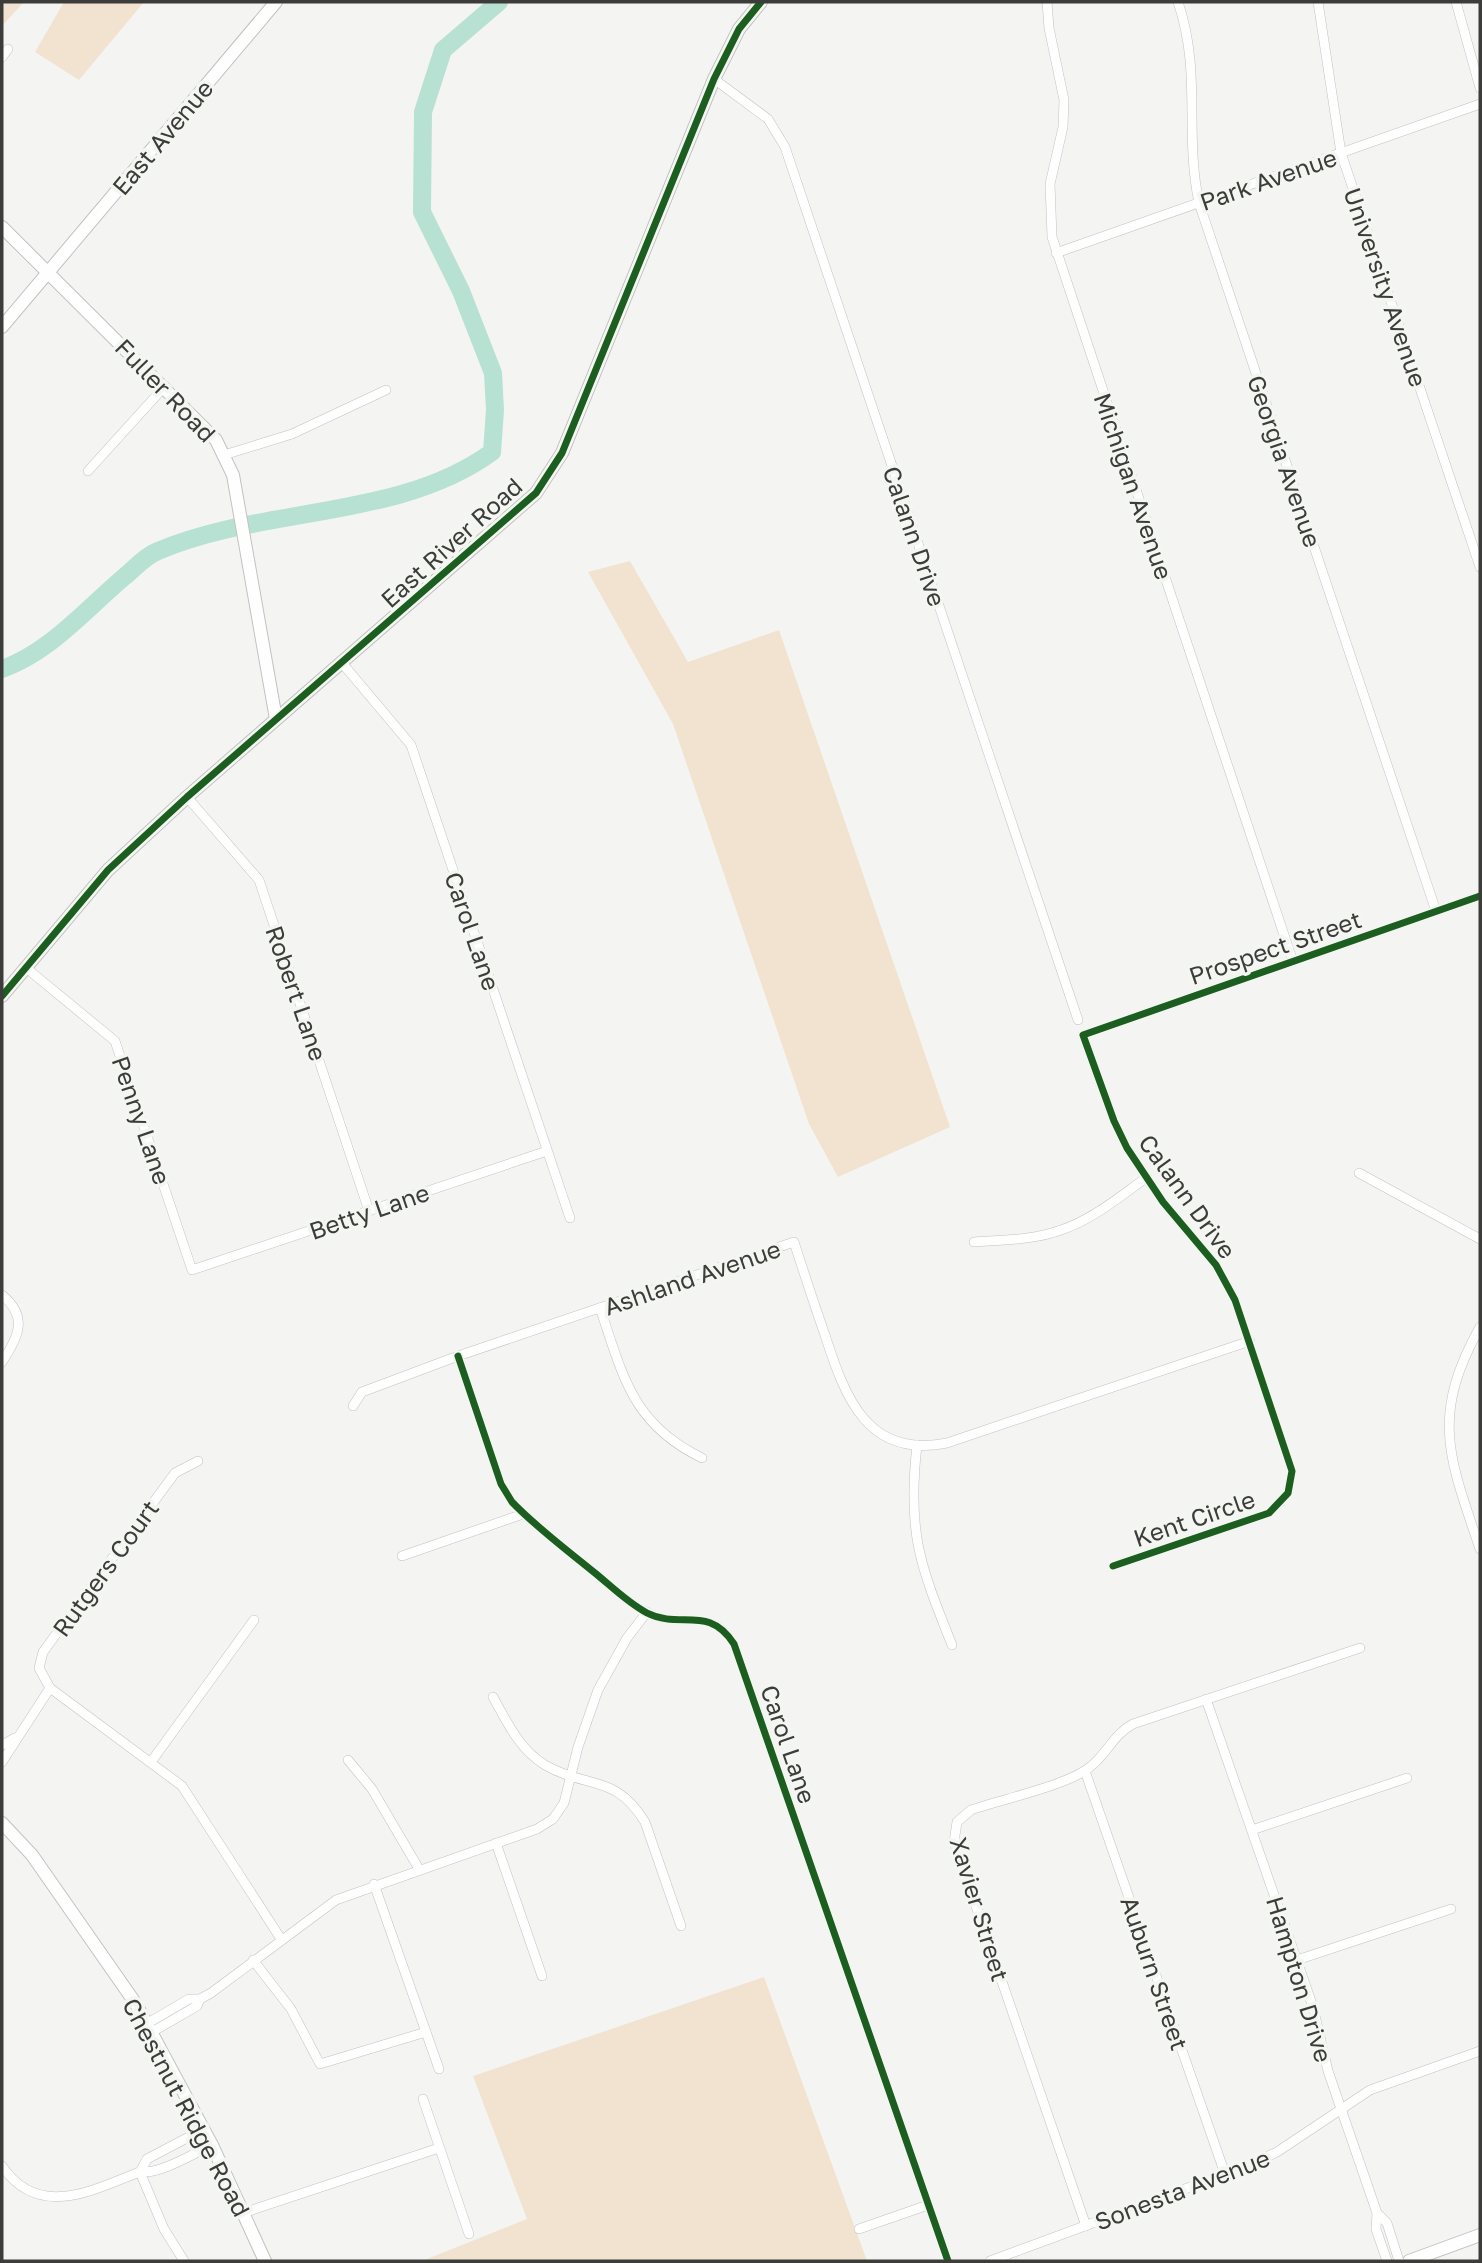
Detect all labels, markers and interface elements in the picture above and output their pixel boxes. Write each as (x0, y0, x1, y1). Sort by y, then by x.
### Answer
street label: East Avenue (106, 74, 218, 200)
street label: Park Avenue (1196, 142, 1340, 216)
street label: University Avenue (1338, 184, 1434, 390)
street label: Fuller Road (110, 332, 222, 448)
street label: Georgia Avenue (1242, 371, 1328, 551)
street label: Michigan Avenue (1089, 389, 1179, 583)
street label: Calann Drive (878, 462, 952, 610)
street label: East River Road (374, 471, 528, 613)
street label: Carol Lane (439, 868, 507, 994)
street label: Prospect Street (1185, 904, 1365, 990)
street label: Robert Lane (260, 922, 334, 1064)
street label: Penny Lane (106, 1052, 178, 1188)
street label: Calann Drive (1133, 1128, 1243, 1264)
street label: Betty Lane (305, 1177, 433, 1245)
street label: Ashland Avenue (600, 1233, 784, 1321)
street label: Kent Circle (1130, 1484, 1258, 1552)
street label: Rutgers Court (46, 1494, 164, 1642)
street label: Carol Lane (755, 1681, 823, 1807)
street label: Xavier Street (944, 1834, 1016, 1984)
street label: Auburn Street (1115, 1892, 1195, 2054)
street label: Hampton Drive (1261, 1892, 1339, 2066)
street label: Chestnut Ridge Road (117, 1993, 257, 2221)
street label: Sonesta Avenue (1090, 2142, 1274, 2236)

